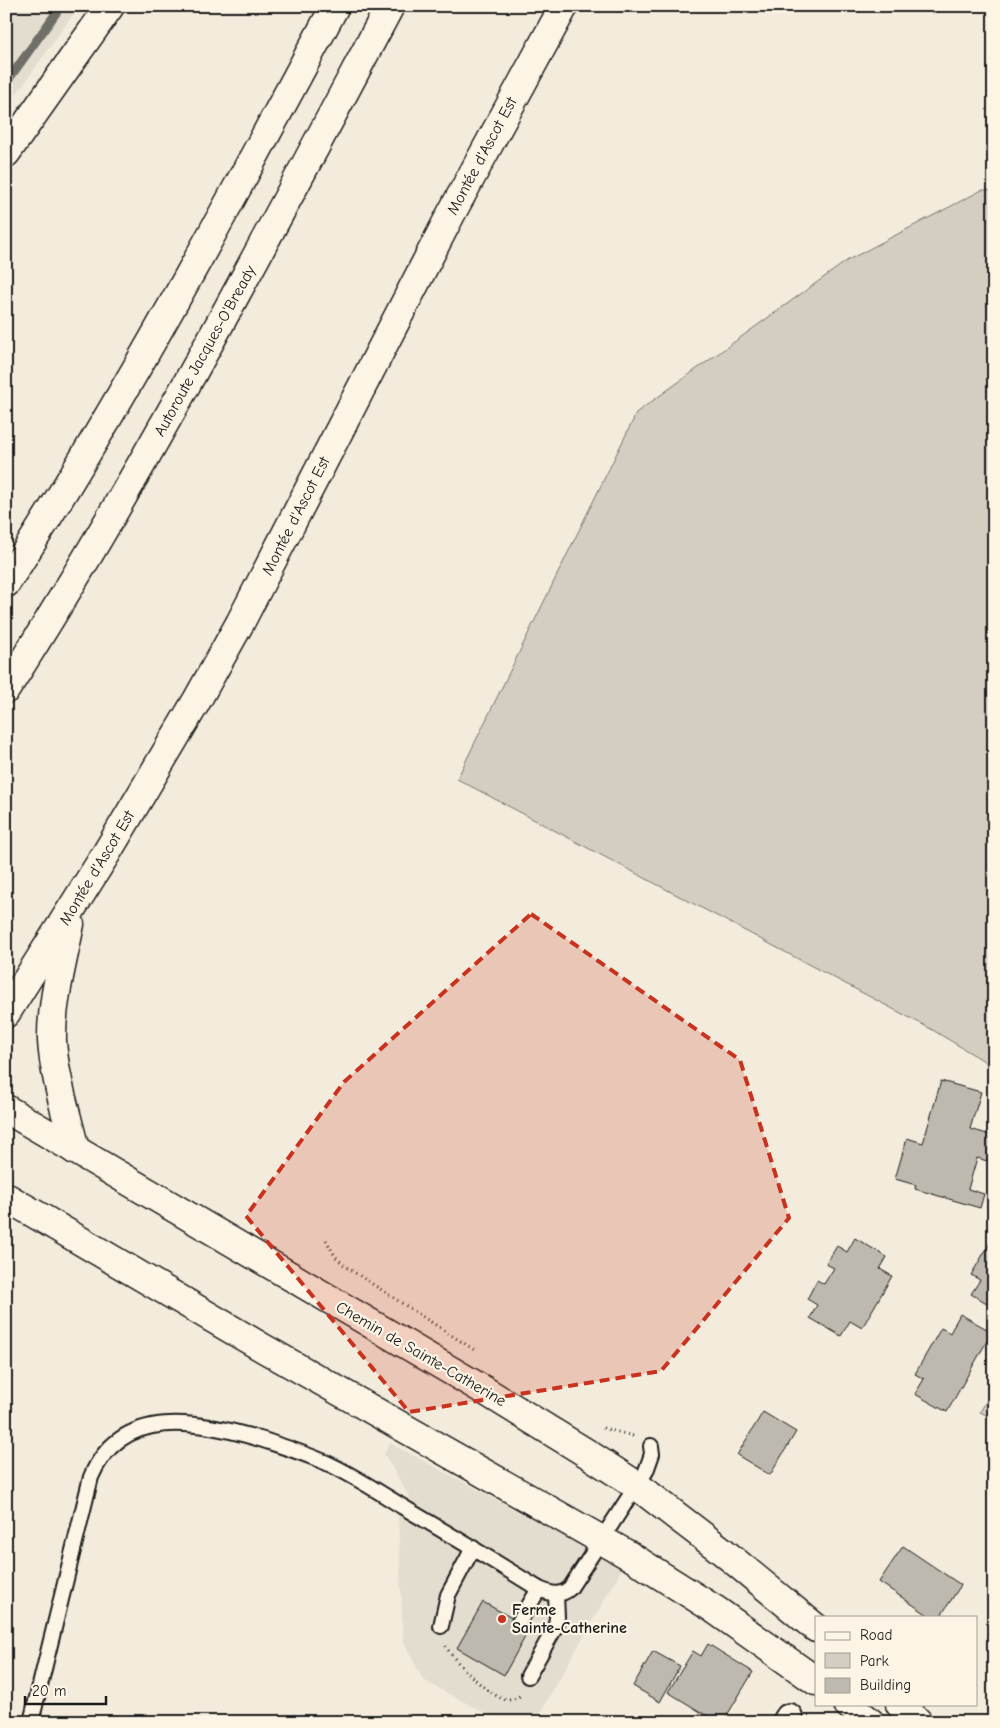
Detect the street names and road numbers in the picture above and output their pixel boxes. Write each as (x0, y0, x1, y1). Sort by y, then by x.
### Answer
street label: Montée d'Ascot Est (443, 94, 521, 218)
street label: Autoroute Jacques-O'Bready (150, 262, 260, 439)
street label: Montée d'Ascot Est (258, 453, 334, 578)
street label: Montée d'Ascot Est (56, 807, 139, 929)
street label: Chemin de Sainte-Catherine (333, 1298, 509, 1410)

